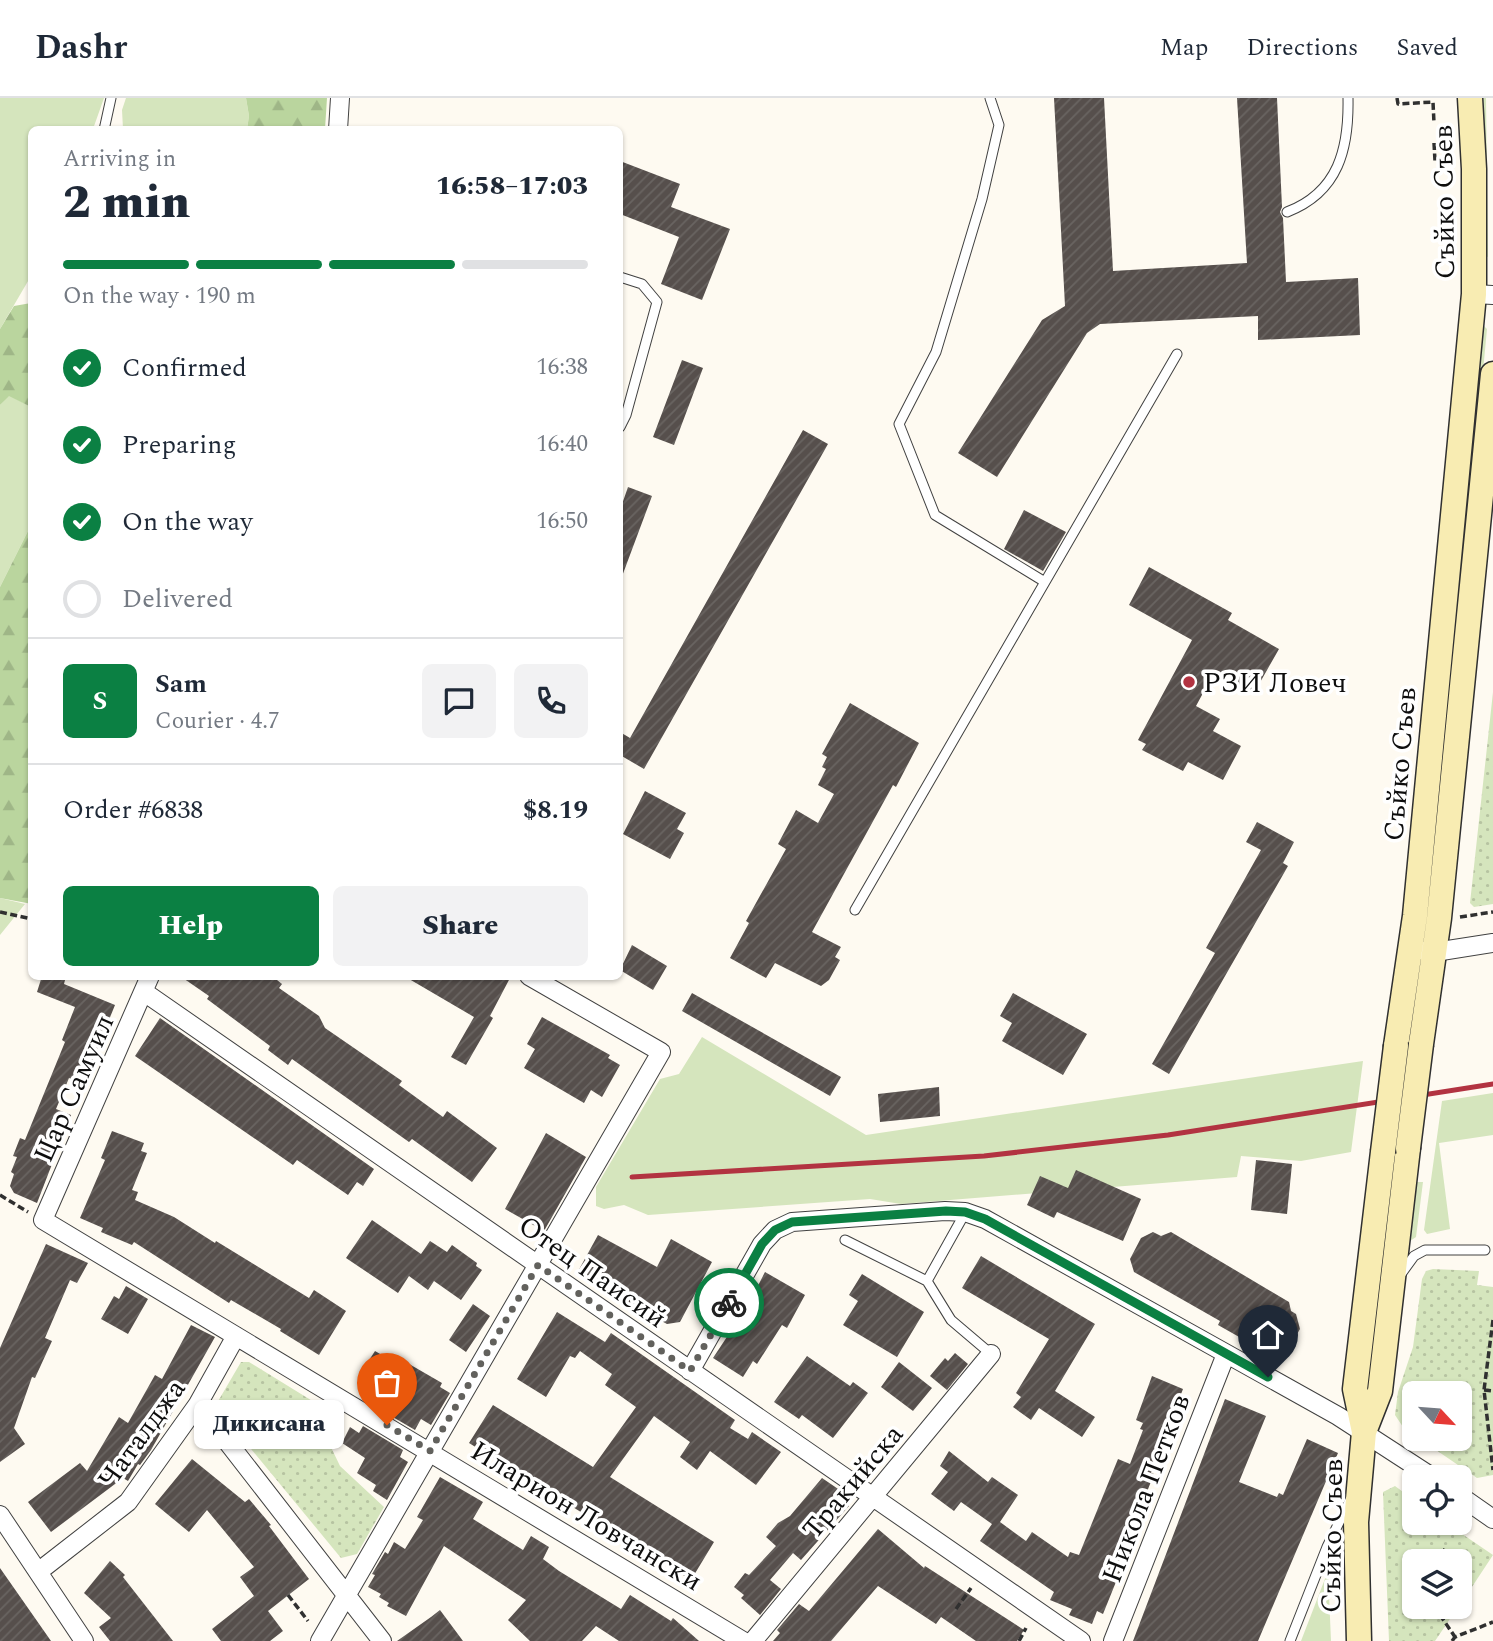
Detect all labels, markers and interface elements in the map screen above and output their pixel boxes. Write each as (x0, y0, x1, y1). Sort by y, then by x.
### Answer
text: Dashr (35, 23, 127, 73)
text: Map (1160, 30, 1208, 66)
text: Directions (1246, 30, 1358, 66)
text: Saved (1396, 30, 1458, 66)
street label: Съйко Съев (1422, 124, 1467, 280)
text: Arriving in (63, 142, 176, 177)
text: 16:58–17:03 (436, 166, 588, 206)
text: 2 min (63, 168, 190, 238)
text: On the way · 190 m (63, 279, 256, 314)
text: Confirmed (122, 348, 247, 388)
icon: check (63, 349, 101, 387)
text: 16:38 (536, 350, 588, 385)
text: Preparing (122, 425, 236, 465)
icon: check (63, 426, 101, 464)
text: 16:40 (536, 427, 588, 462)
text: On the way (122, 502, 253, 542)
icon: check (63, 503, 101, 541)
text: 16:50 (536, 504, 588, 539)
text: Delivered (122, 579, 233, 619)
place label: РЗИ Ловеч (1203, 662, 1347, 705)
text: Sam (155, 664, 207, 704)
button: chat (422, 664, 496, 738)
button: phone (514, 664, 588, 738)
marker: РЗИ Ловеч (1181, 674, 1197, 690)
text: S (93, 681, 107, 721)
street label: Съйко Съев (1372, 685, 1429, 843)
text: Courier · 4.7 (155, 704, 280, 739)
text: Order #6838 (63, 790, 203, 830)
text: $8.19 (523, 790, 588, 830)
button: Help (63, 886, 319, 966)
button: Share (333, 886, 588, 966)
street label: Цар Самуил (23, 1008, 126, 1169)
street label: Отец Паисий (509, 1205, 675, 1339)
courier (694, 1268, 764, 1338)
icon: bike (710, 1284, 748, 1322)
pin (1238, 1305, 1298, 1377)
icon: home (1249, 1316, 1287, 1354)
pin (357, 1353, 417, 1425)
icon: bag (368, 1364, 406, 1402)
street label: Чаталджа (88, 1370, 197, 1498)
north arrow (1402, 1381, 1472, 1451)
map controls (1402, 1381, 1472, 1619)
street label: Никола Петков (1091, 1388, 1202, 1589)
callout: Дикисана (194, 1400, 345, 1450)
text: Дикисана (213, 1407, 325, 1442)
street label: Тракийска (792, 1415, 915, 1549)
street label: Иларион Ловчански (462, 1430, 710, 1603)
street label: Съйко Съев (1310, 1458, 1355, 1614)
button: locate (1402, 1465, 1472, 1535)
button: layers (1402, 1549, 1472, 1619)

